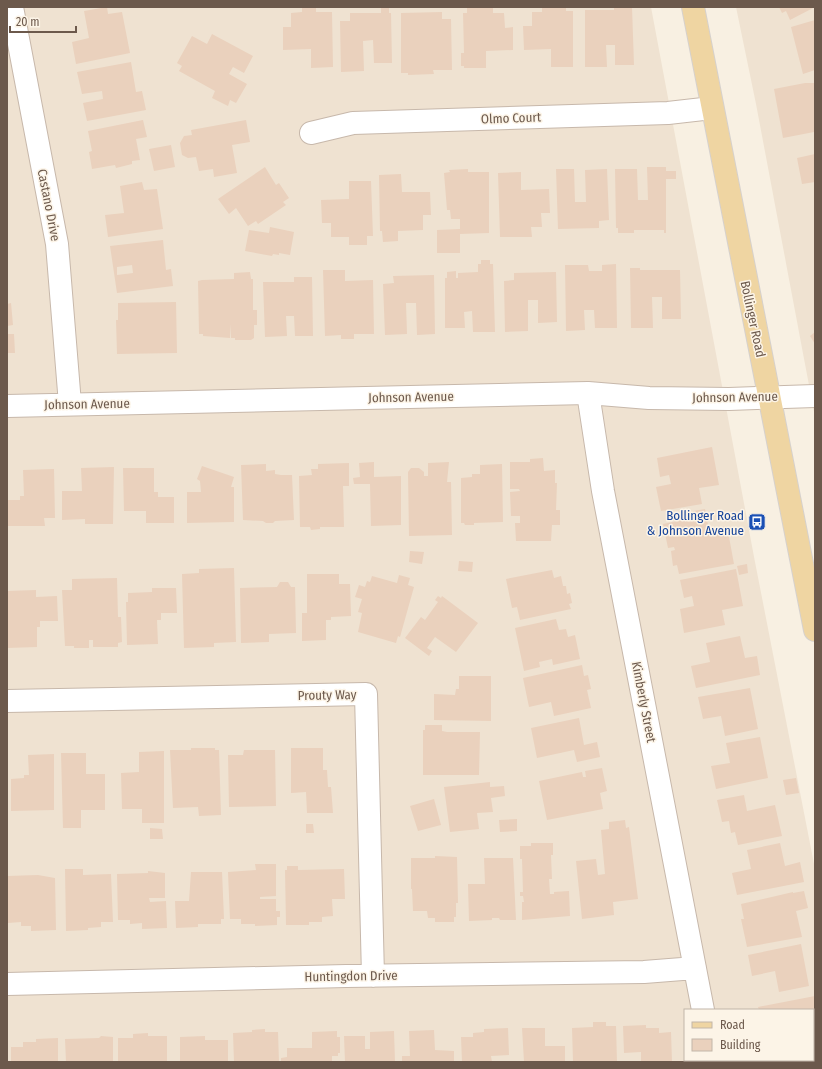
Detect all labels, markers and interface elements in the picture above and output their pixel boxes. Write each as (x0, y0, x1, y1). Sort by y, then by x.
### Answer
scale bar (10, 8, 76, 34)
text: 20 m (16, 15, 40, 29)
street label: Olmo Court (481, 109, 542, 127)
street label: Castano Drive (35, 168, 63, 242)
street label: Bollinger Road (738, 279, 768, 359)
street label: Johnson Avenue (368, 389, 454, 405)
street label: Johnson Avenue (692, 389, 778, 405)
street label: Johnson Avenue (44, 396, 130, 412)
place label: Bollinger Road & Johnson Avenue (647, 508, 744, 538)
bus stop icon: Bollinger Road & Johnson Avenue (747, 512, 767, 532)
street label: Kimberly Street (629, 660, 659, 744)
street label: Prouty Way (298, 687, 357, 703)
street label: Huntingdon Drive (304, 968, 398, 984)
legend (684, 1009, 814, 1061)
text: Road (720, 1018, 745, 1032)
text: Building (720, 1038, 761, 1052)

